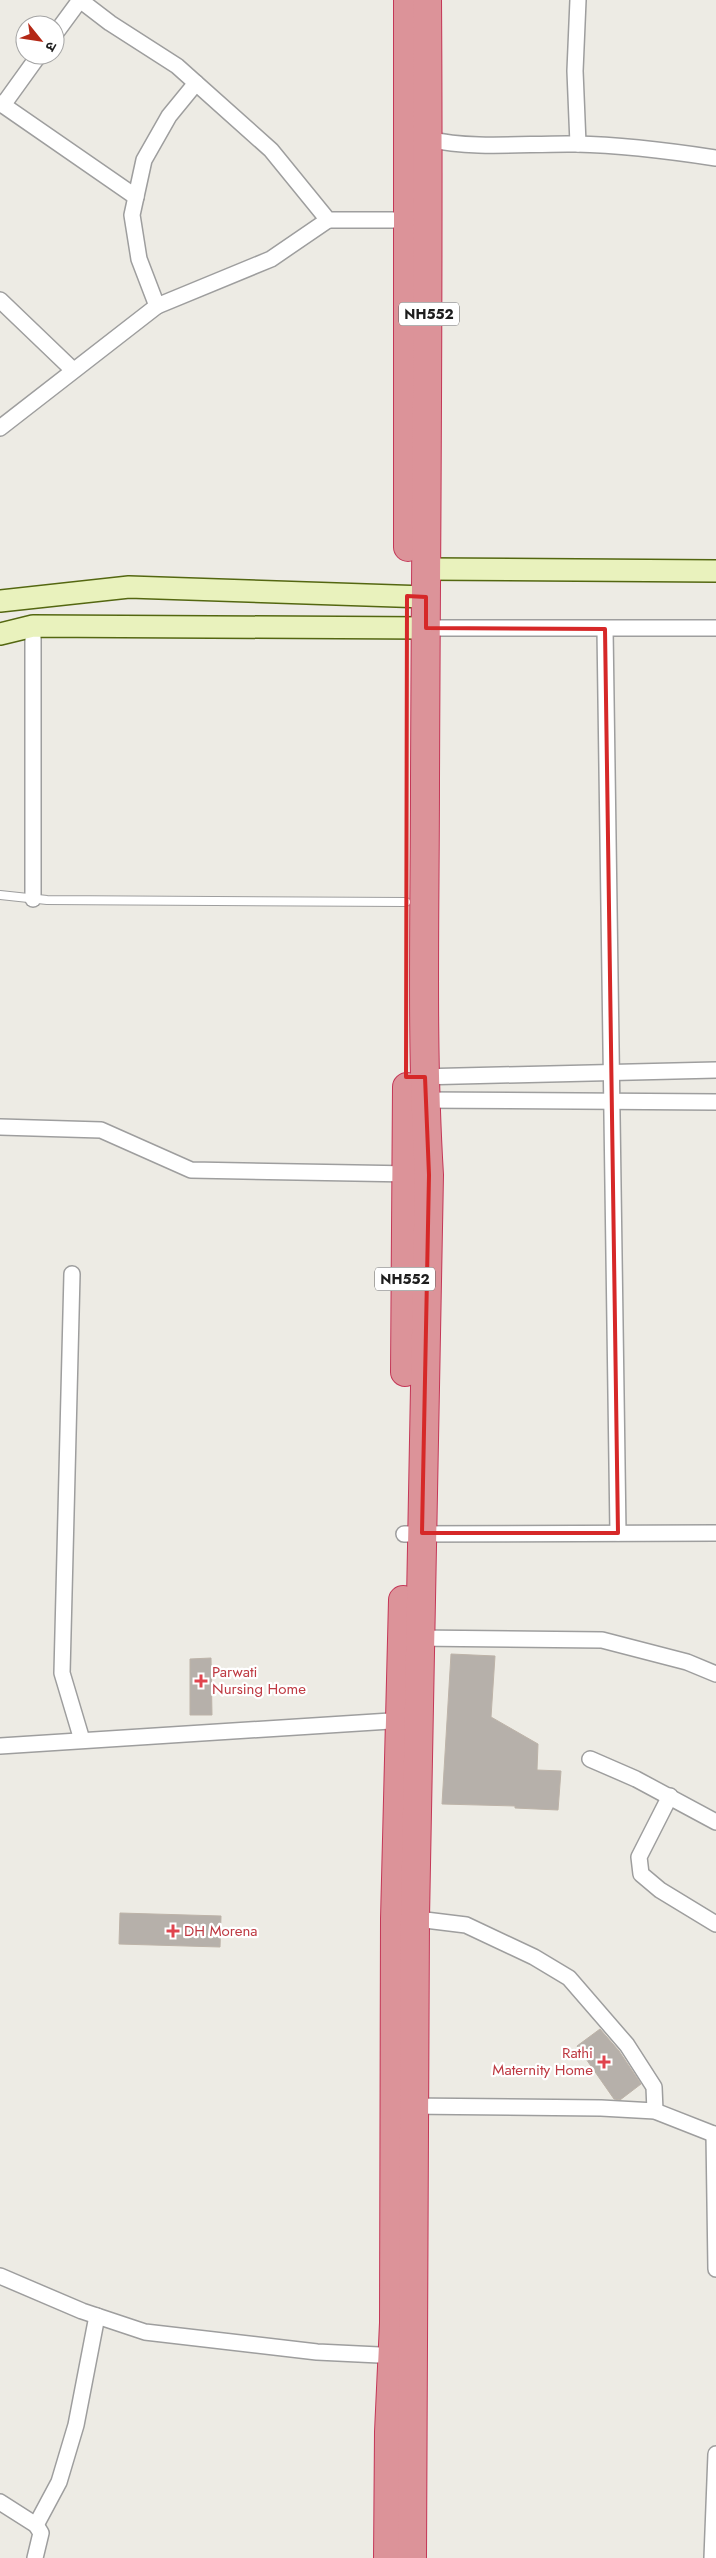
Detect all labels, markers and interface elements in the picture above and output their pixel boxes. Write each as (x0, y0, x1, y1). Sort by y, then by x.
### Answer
north arrow (15, 15, 65, 65)
text: उ (40, 38, 62, 56)
road number: NH552 (399, 302, 459, 326)
road number: NH552 (375, 1268, 435, 1290)
place label: Parwati Nursing Home (212, 1661, 306, 1700)
marker: Parwati Nursing Home (194, 1674, 208, 1688)
place label: DH Morena (184, 1920, 258, 1942)
marker: DH Morena (166, 1924, 180, 1938)
place label: Rathi Maternity Home (492, 2042, 593, 2081)
marker: Rathi Maternity Home (597, 2055, 611, 2069)

